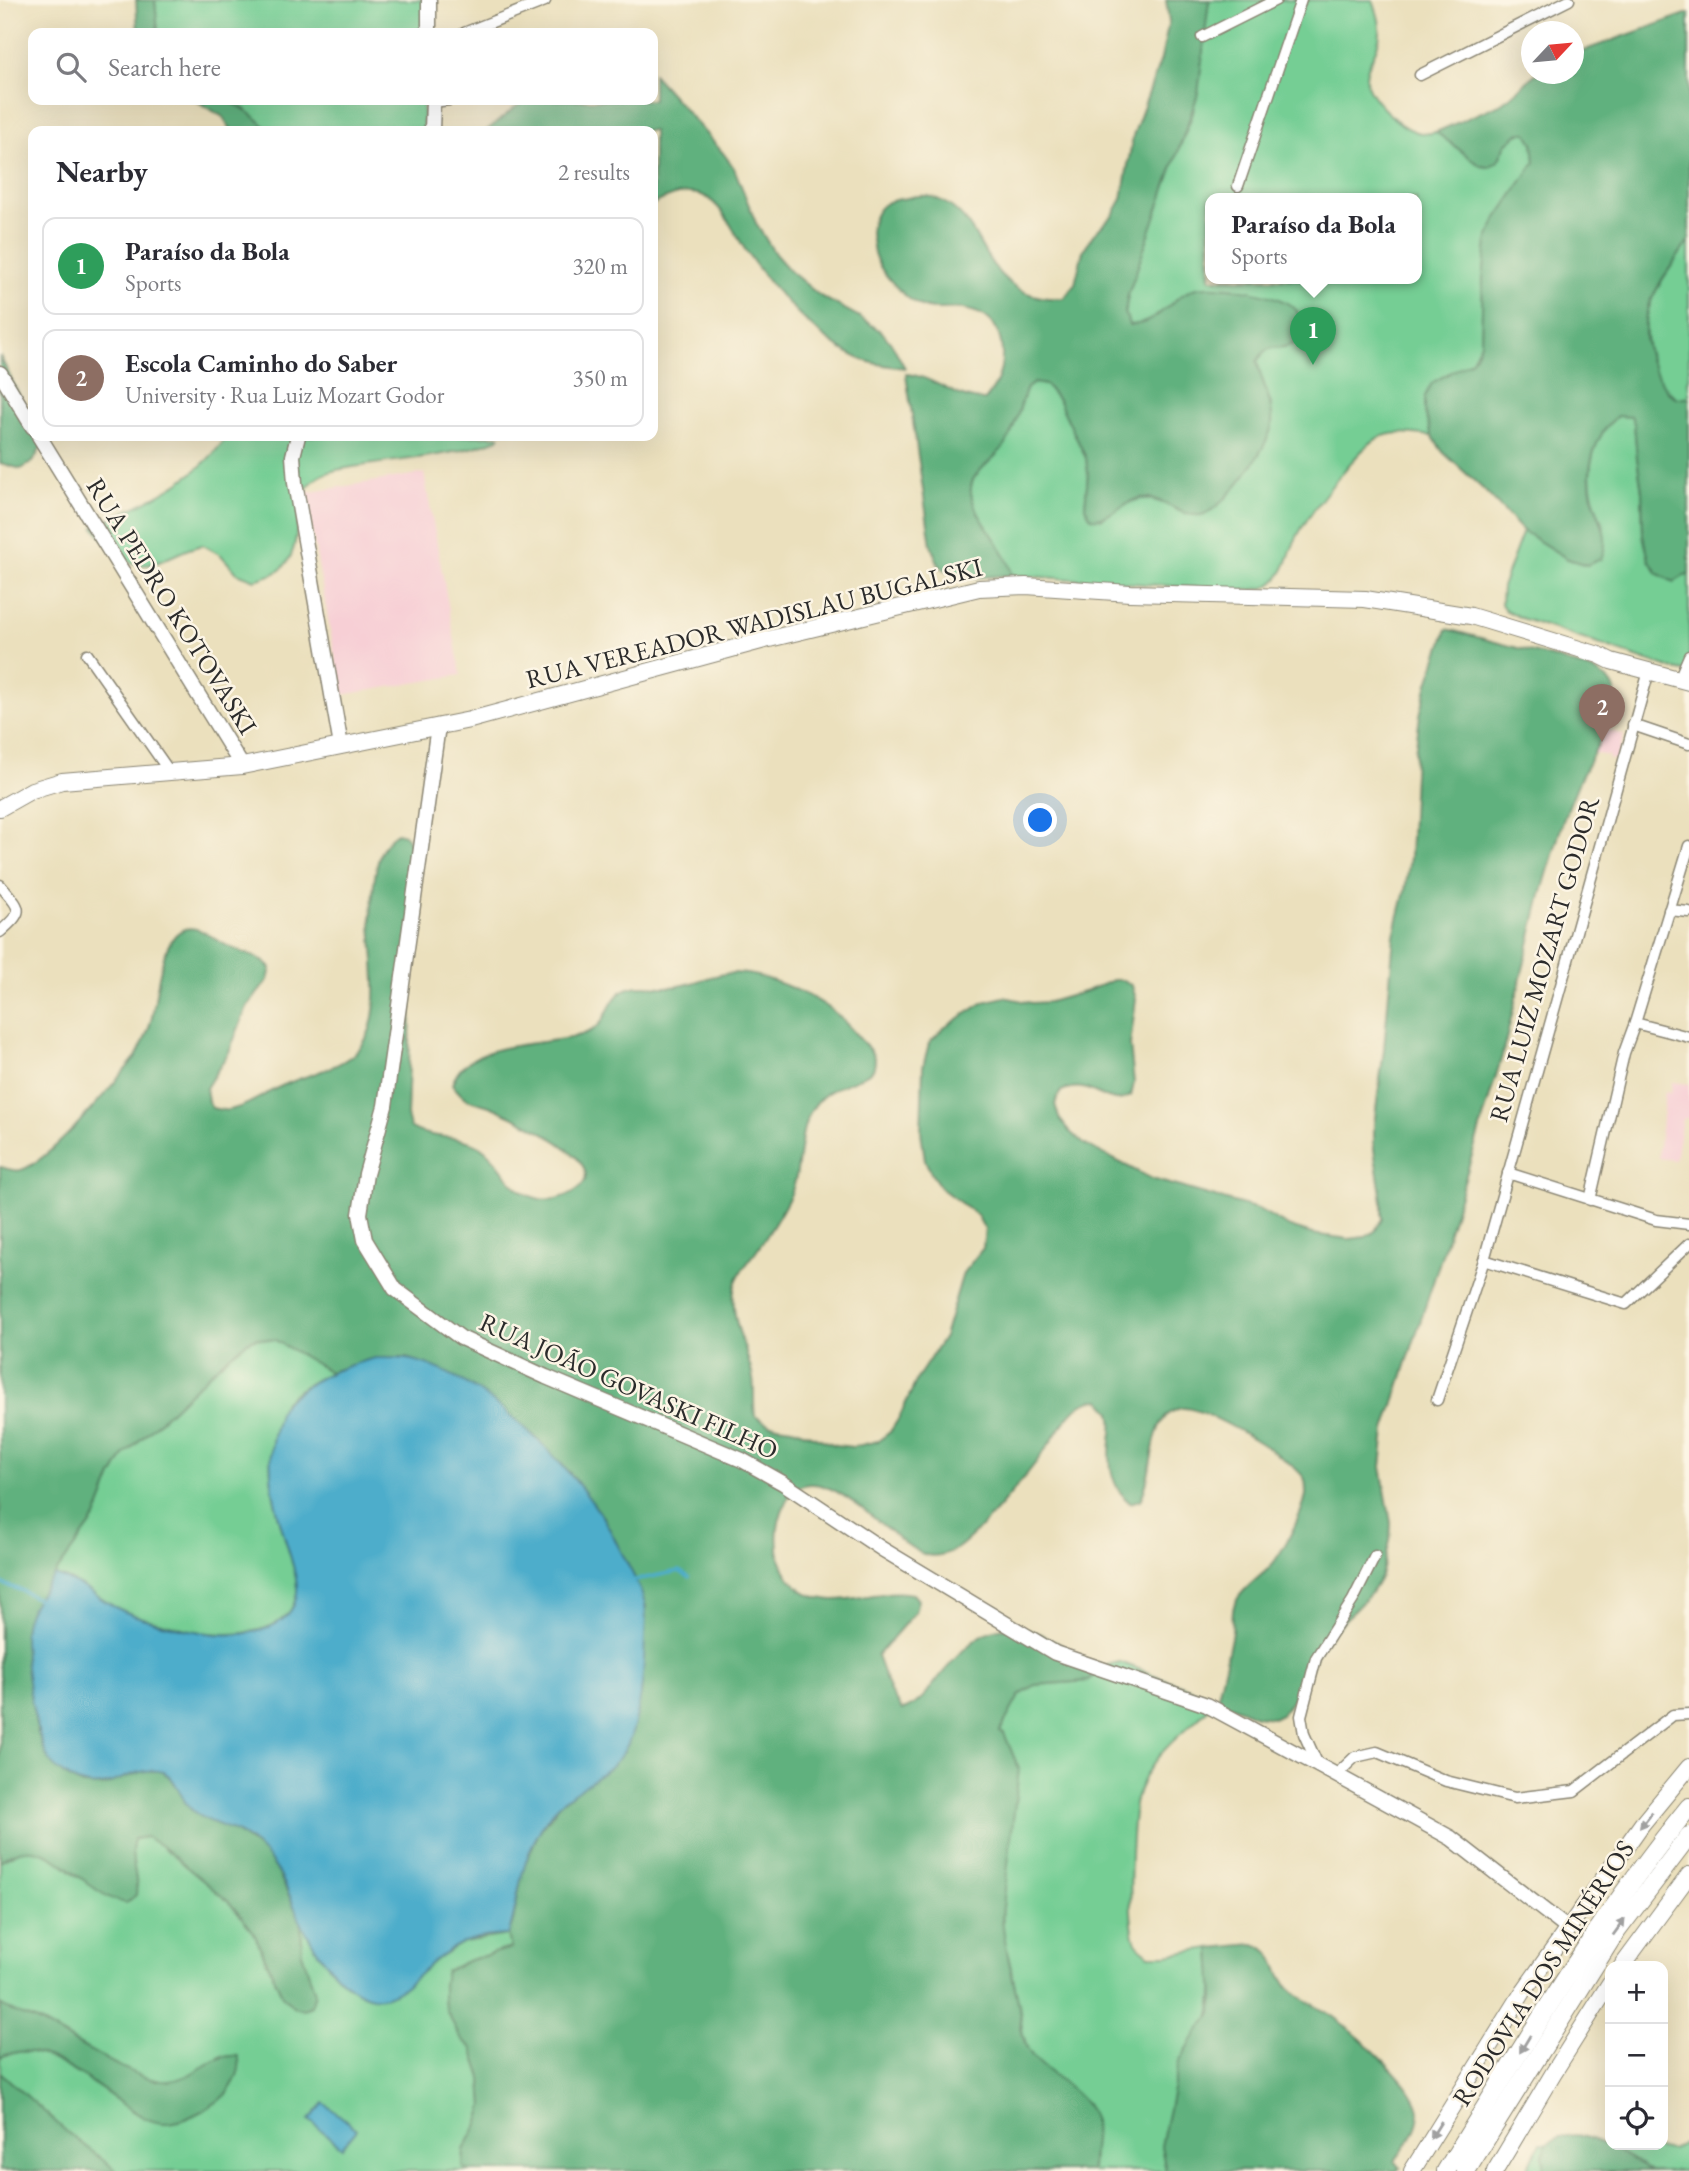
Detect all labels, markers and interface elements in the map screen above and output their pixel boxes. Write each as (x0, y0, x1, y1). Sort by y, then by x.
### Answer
north arrow (1521, 21, 1584, 84)
search box (28, 28, 658, 105)
icon: search (52, 48, 90, 86)
text: Search here (108, 50, 221, 84)
text: Nearby (56, 152, 148, 191)
text: 2 results (558, 157, 630, 187)
popup (1205, 193, 1422, 284)
text: Paraíso da Bola (1231, 207, 1396, 241)
text: Paraíso da Bola (125, 234, 290, 268)
text: Sports (1231, 241, 1288, 271)
text: 1 (75, 251, 87, 281)
text: 320 m (572, 251, 628, 281)
text: Sports (125, 268, 181, 298)
pin: 1 (1290, 307, 1336, 365)
text: Escola Caminho do Saber (125, 346, 397, 380)
text: 2 (75, 363, 87, 393)
text: 350 m (572, 363, 628, 393)
text: University · Rua Luiz Mozart Godor (125, 380, 444, 410)
street label: RUA PEDRO KOTOVASKI (79, 471, 265, 741)
street label: RUA VEREADOR WADISLAU BUGALSKI (522, 550, 986, 696)
pin: 2 (1579, 684, 1625, 742)
street label: RUA LUIZ MOZART GODOR (1481, 792, 1607, 1126)
your location (1023, 803, 1057, 837)
street label: RUA JOÃO GOVASKI FILHO (474, 1305, 784, 1467)
one-way arrow (1639, 1811, 1653, 1829)
street label: RODOVIA DOS MINÉRIOS (1444, 1834, 1642, 2112)
one-way arrow (1612, 1918, 1626, 1936)
map controls (1605, 1961, 1668, 2150)
button: + (1605, 1961, 1668, 2024)
button: − (1605, 2024, 1668, 2087)
one-way arrow (1518, 2035, 1531, 2054)
button: locate (1605, 2087, 1668, 2150)
one-way arrow (1430, 2121, 1443, 2140)

